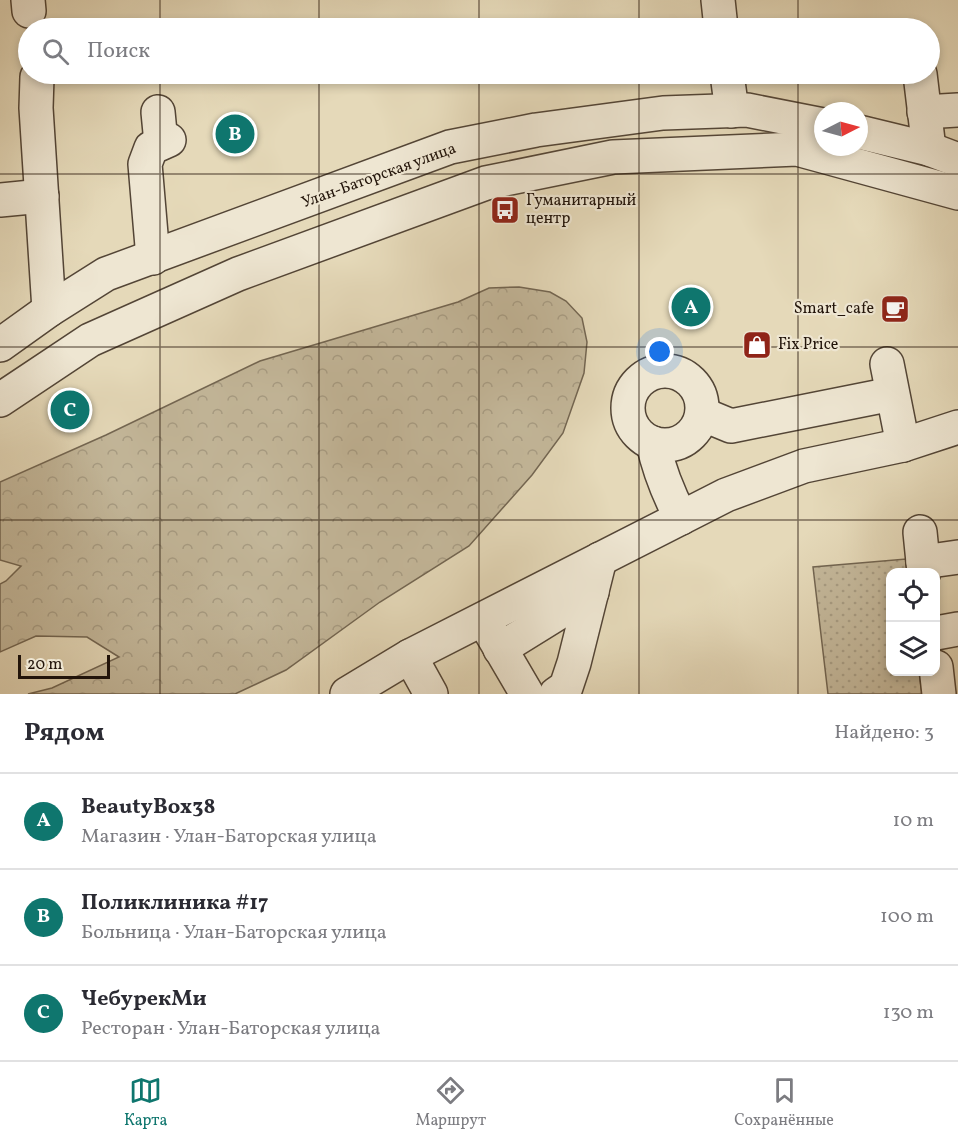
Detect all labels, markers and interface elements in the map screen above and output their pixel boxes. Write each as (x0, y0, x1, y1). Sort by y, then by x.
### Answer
search box (18, 18, 940, 84)
icon: search (39, 35, 72, 68)
text: Поиск (87, 36, 150, 67)
north arrow (814, 102, 868, 156)
pin: B (216, 112, 254, 156)
street label: Улан-Баторская улица (299, 138, 459, 214)
place label: Гуманитарный центр (526, 190, 637, 230)
bus stop icon: Гуманитарный центр (489, 194, 521, 226)
pin: A (672, 284, 710, 330)
cafe icon: Smart_cafe (879, 293, 911, 325)
place label: Smart_cafe (794, 298, 874, 320)
shop icon: Fix Price (741, 329, 773, 361)
place label: Fix Price (778, 334, 838, 356)
your location (645, 337, 674, 366)
pin: C (50, 388, 90, 432)
map controls (886, 568, 940, 676)
button: locate (886, 568, 940, 622)
button: layers (886, 622, 940, 676)
scale bar (18, 652, 110, 680)
text: 20 m (27, 654, 62, 676)
text: Рядом (24, 715, 104, 751)
text: Найдено: 3 (834, 719, 934, 747)
text: BeautyBox38 (81, 792, 215, 823)
text: A (36, 807, 51, 835)
text: 10 m (893, 807, 934, 835)
text: Магазин · Улан-Баторская улица (81, 823, 377, 851)
text: Поликлиника #17 (81, 888, 269, 919)
text: B (37, 903, 50, 931)
text: 100 m (880, 903, 934, 931)
text: Больница · Улан-Баторская улица (81, 919, 387, 947)
text: ЧебурекМи (81, 984, 207, 1015)
text: C (37, 999, 50, 1027)
text: 130 m (883, 999, 934, 1027)
text: Ресторан · Улан-Баторская улица (81, 1015, 381, 1043)
tab: Карта (124, 1074, 167, 1132)
tab: Маршрут (415, 1074, 486, 1132)
tab: Сохранённые (734, 1074, 834, 1132)

